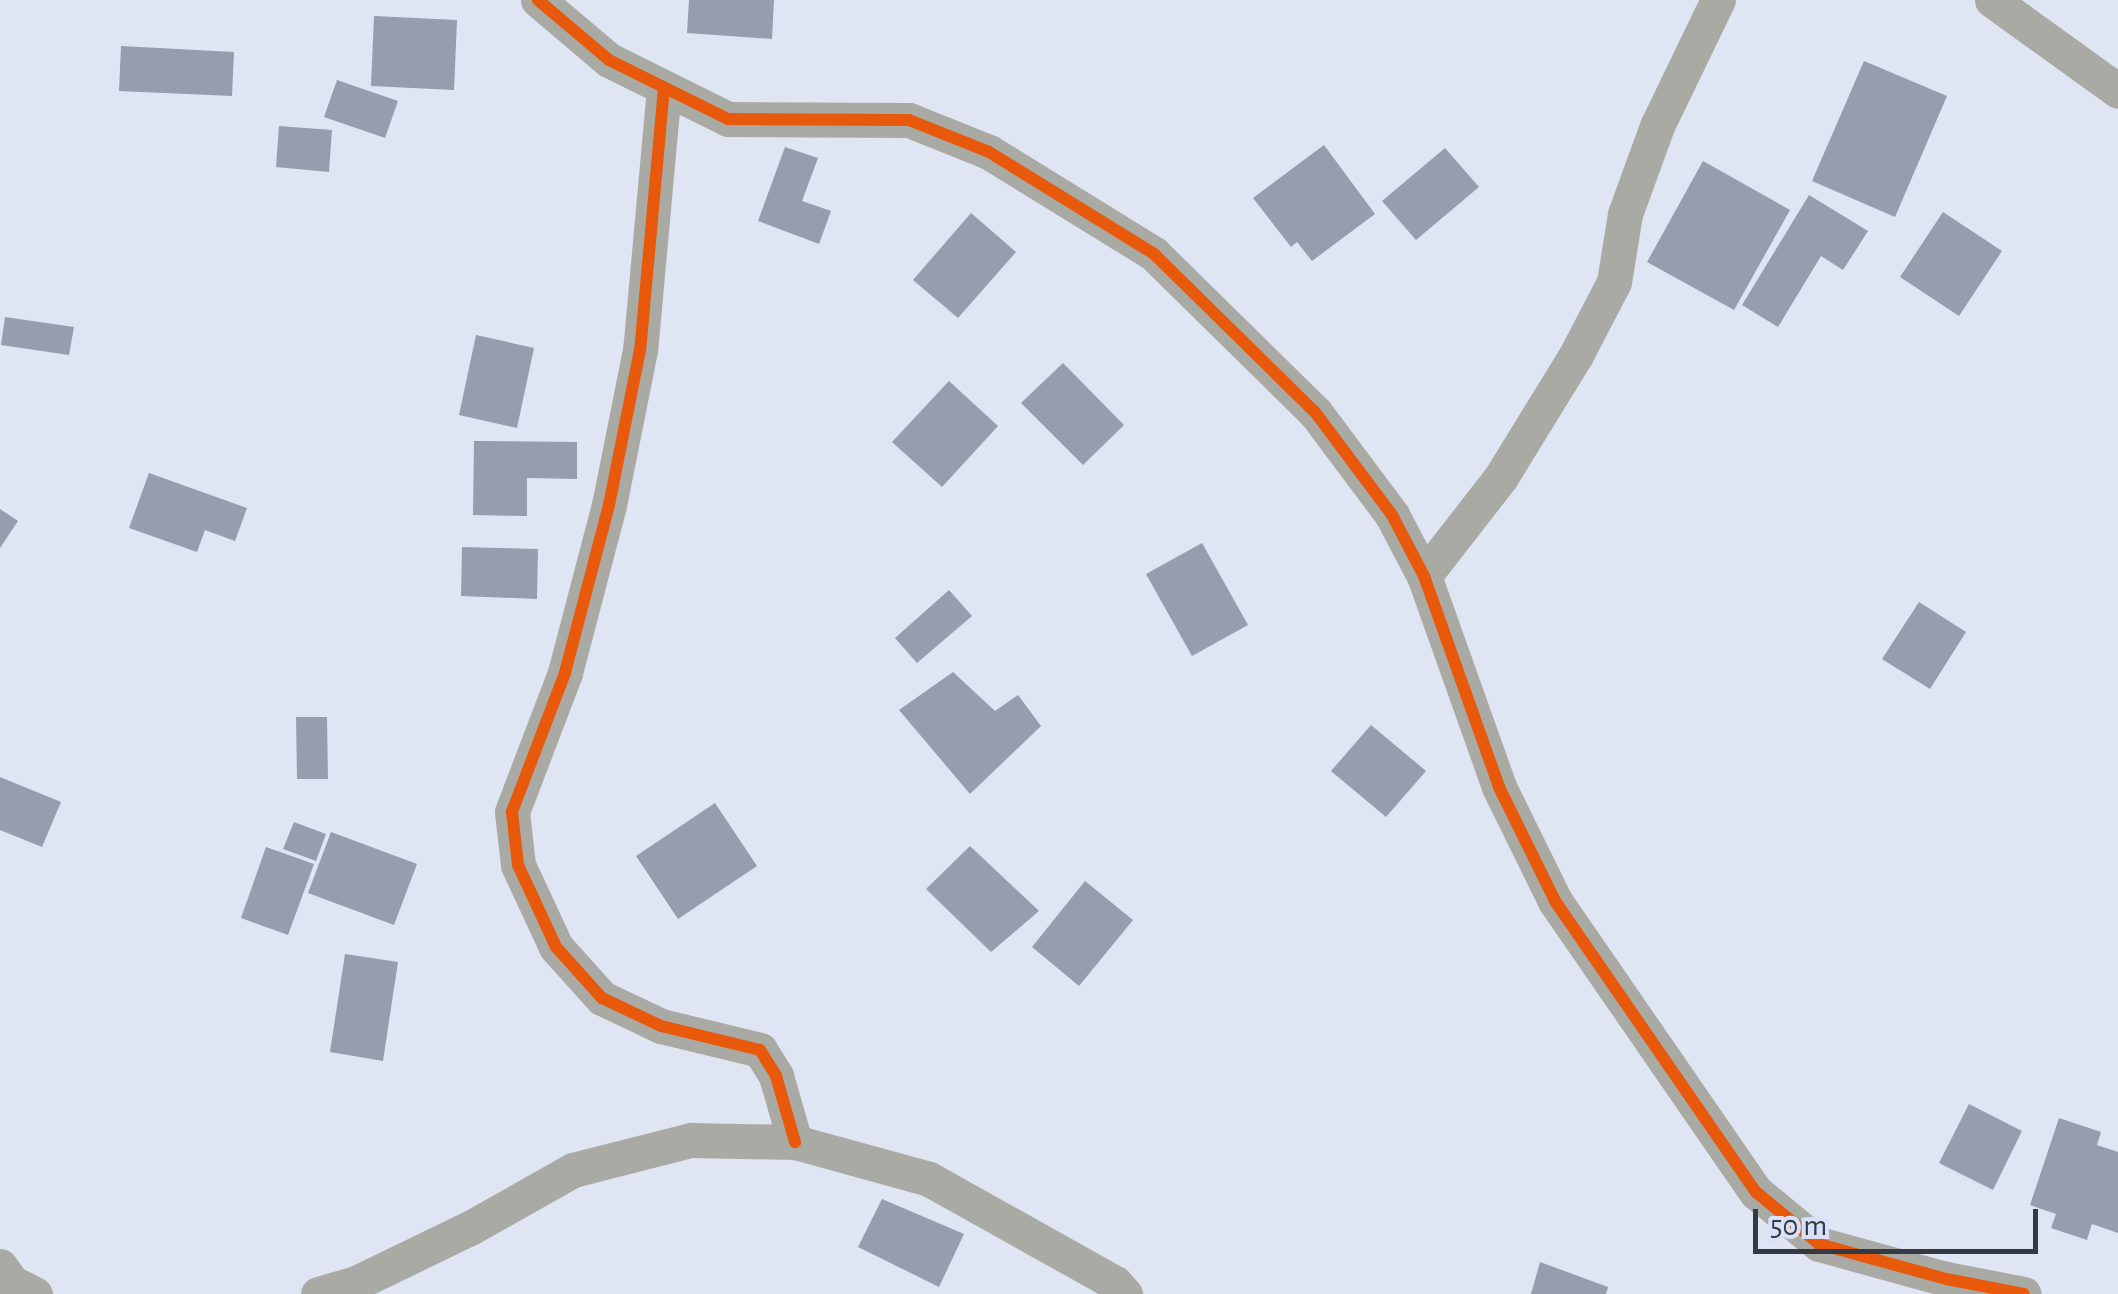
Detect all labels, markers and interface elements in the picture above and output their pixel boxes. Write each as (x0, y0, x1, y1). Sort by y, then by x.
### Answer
scale bar (1758, 1189, 2043, 1251)
text: 50 m (1770, 1211, 1827, 1241)

